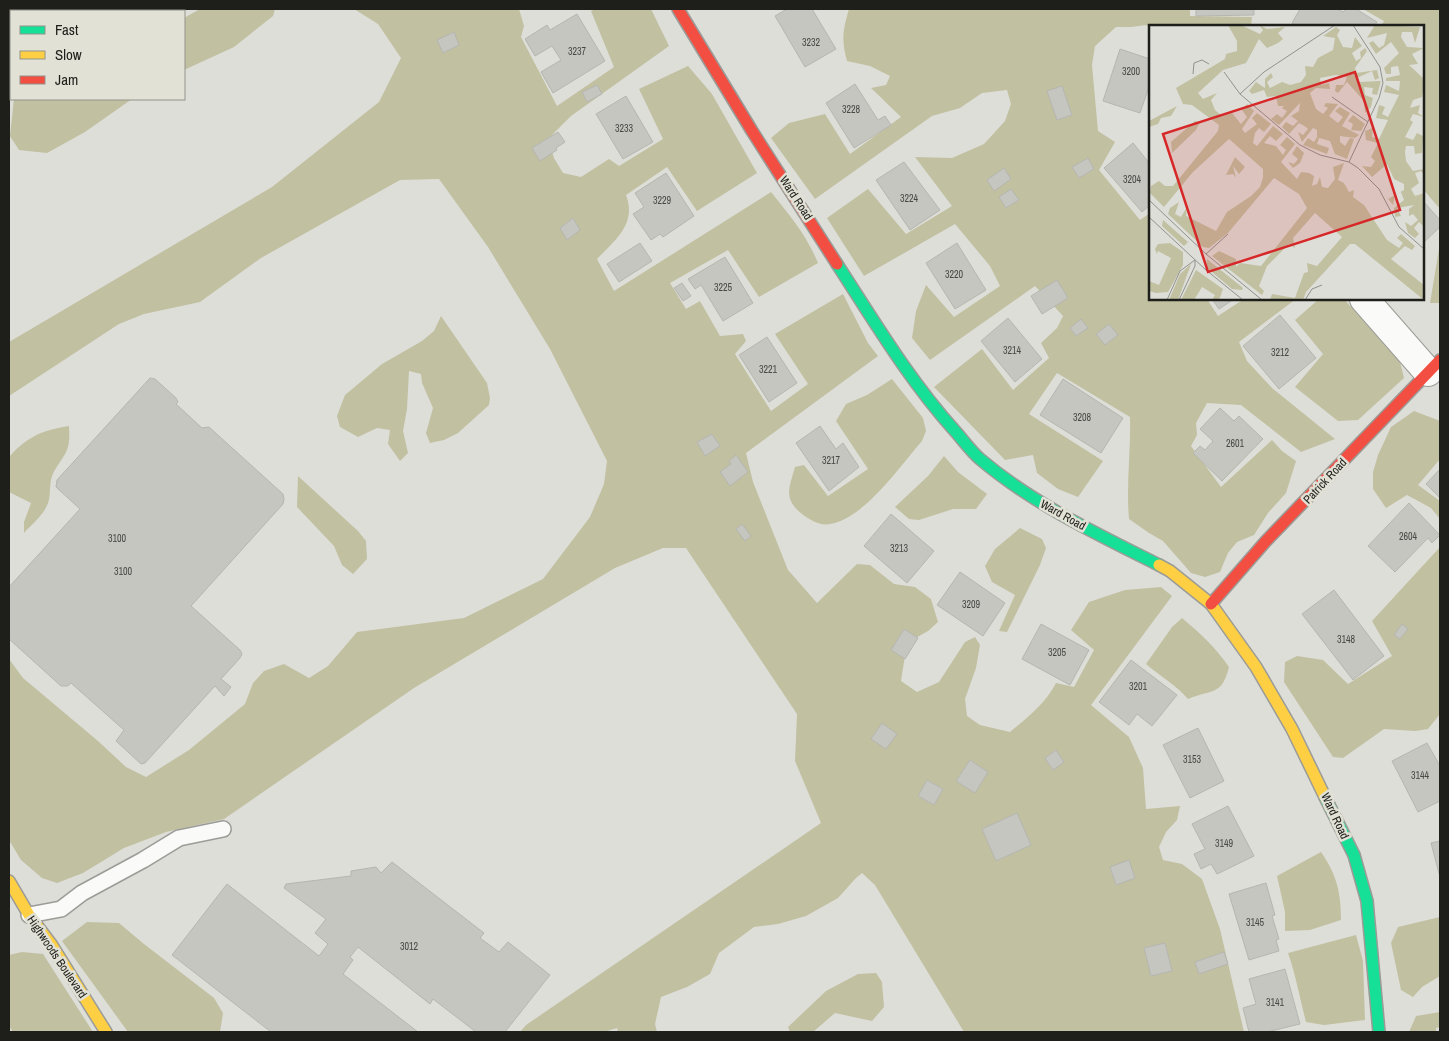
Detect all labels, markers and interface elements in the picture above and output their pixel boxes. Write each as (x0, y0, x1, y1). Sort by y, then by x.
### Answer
legend (10, 10, 185, 100)
text: Fast (55, 19, 79, 40)
inset map (1149, 25, 1424, 300)
house number: 3232 (802, 36, 821, 49)
text: Slow (55, 44, 82, 65)
house number: 3237 (568, 45, 587, 58)
house number: 3200 (1122, 65, 1141, 78)
text: Jam (55, 69, 78, 90)
house number: 3228 (842, 103, 861, 116)
house number: 3233 (615, 122, 634, 135)
street label: Ward Road (776, 173, 816, 223)
house number: 3204 (1123, 173, 1142, 186)
house number: 3224 (900, 192, 919, 205)
house number: 3229 (653, 194, 672, 207)
house number: 3220 (945, 268, 964, 281)
house number: 3225 (714, 281, 733, 294)
house number: 3214 (1003, 344, 1022, 357)
house number: 3212 (1271, 346, 1290, 359)
house number: 3221 (759, 363, 778, 376)
house number: 3208 (1073, 411, 1092, 424)
house number: 2601 (1226, 437, 1245, 450)
house number: 3217 (822, 454, 841, 467)
street label: Patrick Road (1300, 455, 1350, 507)
street label: Ward Road (1038, 496, 1088, 534)
house number: 2604 (1399, 530, 1418, 543)
house number: 3100 (108, 532, 127, 545)
house number: 3213 (890, 542, 909, 555)
house number: 3100 (114, 565, 133, 578)
house number: 3209 (962, 598, 981, 611)
house number: 3148 (1337, 633, 1356, 646)
house number: 3205 (1048, 646, 1067, 659)
house number: 3201 (1129, 680, 1148, 693)
house number: 3153 (1183, 753, 1202, 766)
house number: 3144 (1411, 769, 1430, 782)
street label: Ward Road (1317, 790, 1353, 842)
house number: 3149 (1215, 837, 1234, 850)
street label: Highwoods Boulevard (23, 913, 91, 1001)
house number: 3145 (1246, 916, 1265, 929)
house number: 3012 (400, 940, 419, 953)
house number: 3141 (1266, 996, 1285, 1009)

